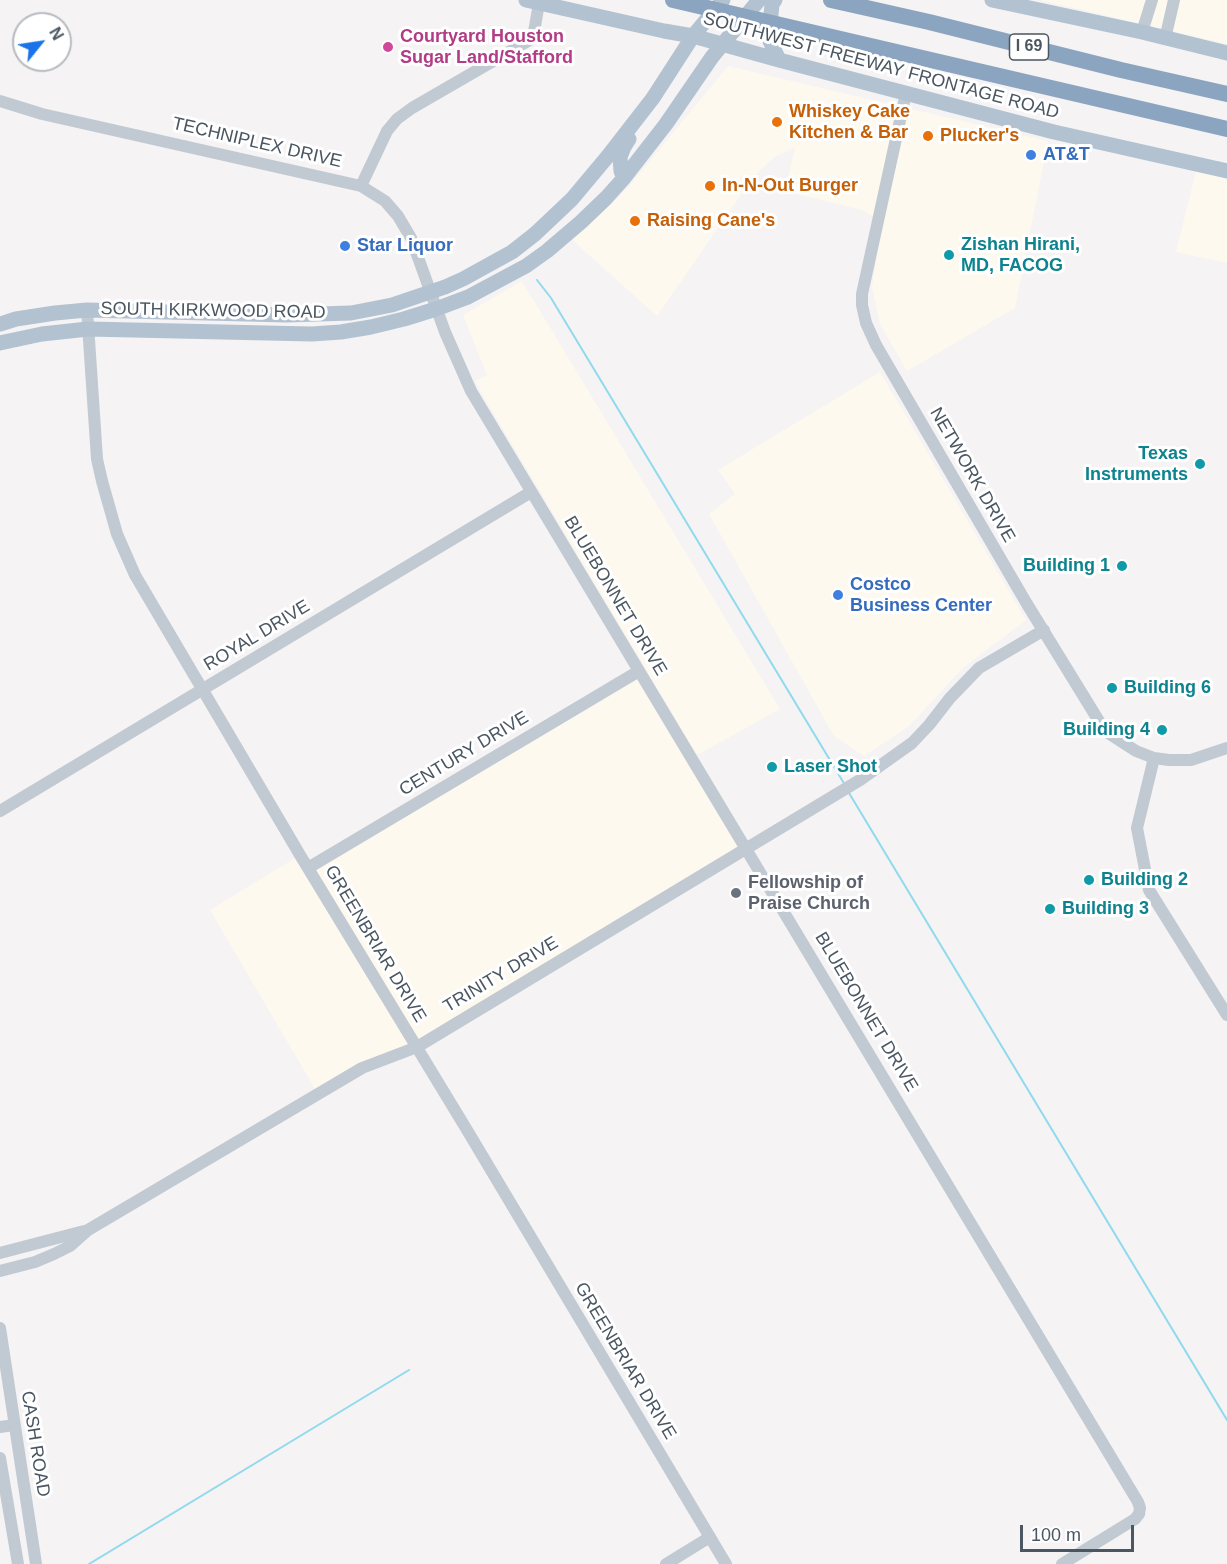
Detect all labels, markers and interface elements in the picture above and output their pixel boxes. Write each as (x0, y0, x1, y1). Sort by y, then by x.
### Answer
street label: SOUTHWEST FREEWAY FRONTAGE ROAD (701, 8, 1061, 124)
north arrow (12, 12, 72, 72)
text: N (46, 24, 67, 43)
place label: Courtyard Houston Sugar Land/Stafford (400, 26, 573, 68)
road number: I 69 (1010, 34, 1048, 60)
marker: Courtyard Houston Sugar Land/Stafford (381, 40, 395, 54)
place label: Whiskey Cake Kitchen & Bar (789, 101, 910, 144)
street label: TECHNIPLEX DRIVE (170, 113, 344, 173)
marker: Whiskey Cake Kitchen & Bar (770, 115, 784, 129)
place label: Plucker's (940, 125, 1019, 147)
marker: Plucker's (921, 129, 935, 143)
place label: AT&T (1043, 144, 1090, 166)
marker: AT&T (1024, 148, 1038, 162)
place label: In-N-Out Burger (722, 175, 858, 197)
marker: In-N-Out Burger (703, 179, 717, 193)
place label: Raising Cane's (647, 210, 775, 232)
marker: Raising Cane's (628, 214, 642, 228)
place label: Zishan Hirani, MD, FACOG (961, 234, 1080, 276)
place label: Star Liquor (357, 235, 453, 257)
marker: Star Liquor (338, 239, 352, 253)
marker: Zishan Hirani, MD, FACOG (942, 248, 956, 262)
street label: SOUTH KIRKWOOD ROAD (100, 298, 326, 324)
street label: NETWORK DRIVE (925, 404, 1019, 546)
place label: Texas Instruments (1085, 443, 1188, 486)
marker: Texas Instruments (1193, 457, 1207, 471)
street label: BLUEBONNET DRIVE (559, 512, 671, 680)
place label: Building 1 (1023, 555, 1110, 577)
marker: Building 1 (1115, 559, 1129, 573)
place label: Costco Business Center (850, 574, 992, 616)
marker: Costco Business Center (831, 588, 845, 602)
street label: ROYAL DRIVE (200, 596, 314, 676)
place label: Building 6 (1124, 677, 1211, 699)
marker: Building 6 (1105, 681, 1119, 695)
street label: CENTURY DRIVE (396, 707, 532, 801)
place label: Building 4 (1063, 719, 1150, 741)
marker: Building 4 (1155, 723, 1169, 737)
place label: Laser Shot (784, 756, 877, 778)
marker: Laser Shot (765, 760, 779, 774)
street label: GREENBRIAR DRIVE (320, 862, 430, 1026)
place label: Building 2 (1101, 869, 1188, 891)
place label: Fellowship of Praise Church (748, 872, 870, 914)
marker: Building 2 (1082, 873, 1096, 887)
marker: Fellowship of Praise Church (729, 886, 743, 900)
place label: Building 3 (1062, 898, 1149, 920)
marker: Building 3 (1043, 902, 1057, 916)
street label: BLUEBONNET DRIVE (810, 928, 922, 1096)
street label: TRINITY DRIVE (440, 932, 562, 1018)
street label: GREENBRIAR DRIVE (570, 1279, 680, 1443)
street label: CASH ROAD (16, 1389, 54, 1499)
scale bar (1023, 1513, 1137, 1551)
text: 100 m (1031, 1525, 1081, 1545)

